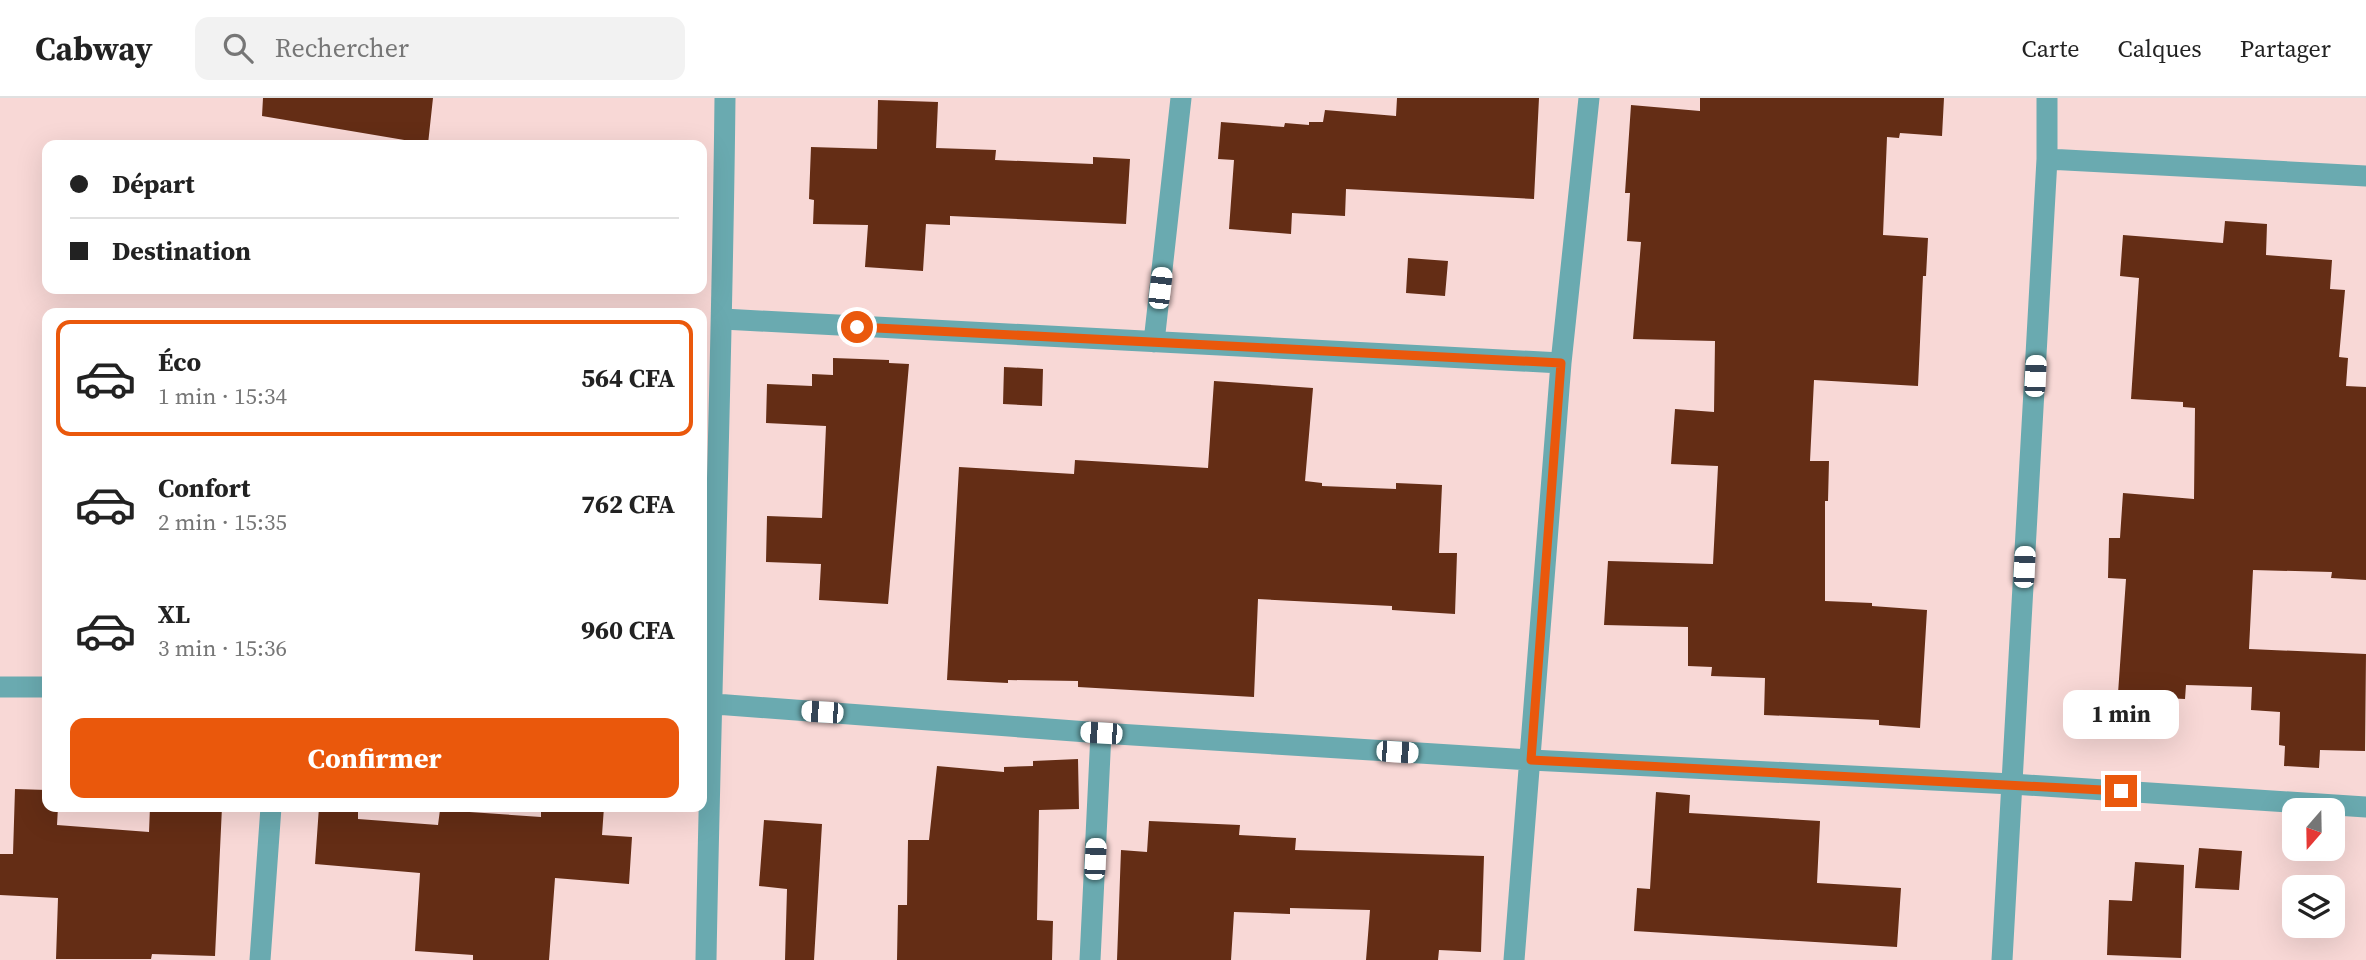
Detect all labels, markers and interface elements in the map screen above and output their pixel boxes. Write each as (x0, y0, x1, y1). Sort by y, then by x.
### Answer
search box (195, 17, 685, 80)
text: Cabway (35, 26, 153, 71)
icon: search (219, 29, 257, 67)
text: Rechercher (275, 30, 409, 66)
text: Carte (2022, 32, 2080, 65)
text: Calques (2118, 32, 2202, 65)
text: Partager (2240, 32, 2331, 65)
text: Départ (112, 166, 195, 202)
text: Destination (112, 233, 251, 269)
car (1148, 266, 1173, 310)
route start (841, 311, 873, 343)
text: Éco (158, 344, 201, 380)
icon: car (74, 347, 137, 410)
car (2024, 354, 2047, 398)
text: 564 CFA (581, 360, 675, 396)
text: 1 min · 15:34 (158, 380, 287, 412)
text: Confort (158, 470, 250, 506)
icon: car (74, 473, 137, 536)
text: 762 CFA (581, 486, 675, 522)
text: 2 min · 15:35 (158, 506, 287, 538)
car (2013, 545, 2036, 589)
text: XL (158, 596, 190, 632)
icon: car (74, 599, 137, 662)
text: 960 CFA (581, 612, 675, 648)
text: 3 min · 15:36 (158, 632, 287, 664)
callout: 1 min (2063, 690, 2179, 738)
text: 1 min (2091, 698, 2151, 730)
car (801, 700, 844, 724)
button: Confirmer (70, 718, 679, 798)
car (1080, 721, 1123, 745)
car (1376, 740, 1419, 764)
route end (2105, 775, 2137, 807)
north arrow (2282, 798, 2345, 861)
map controls (2282, 798, 2345, 938)
car (1084, 837, 1107, 881)
button: layers (2282, 875, 2345, 938)

